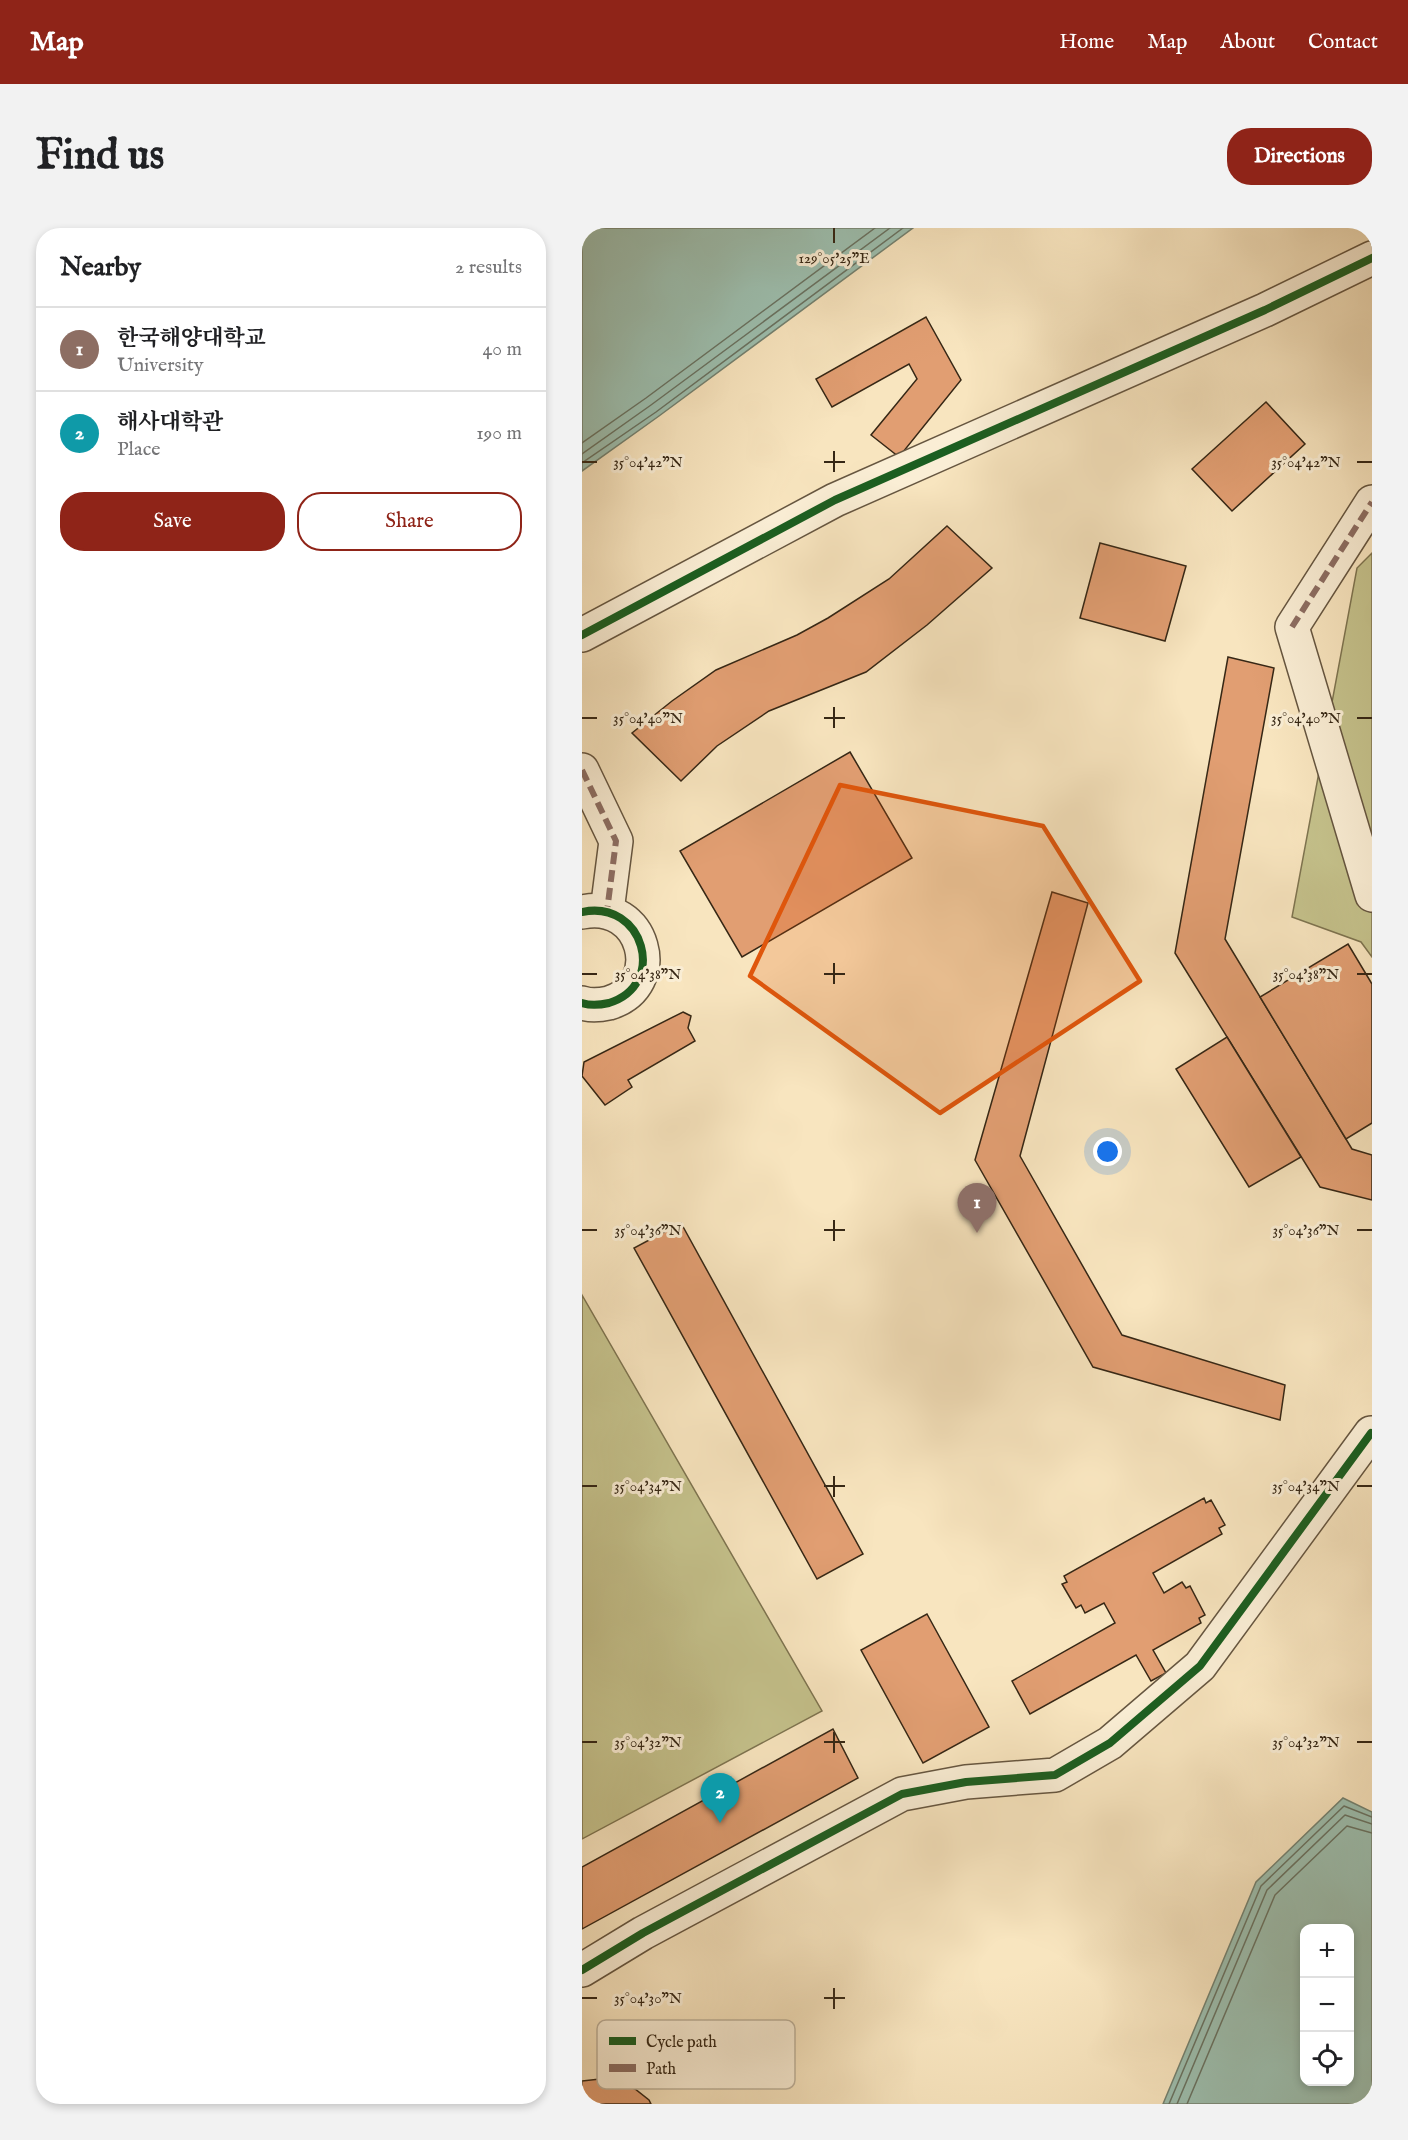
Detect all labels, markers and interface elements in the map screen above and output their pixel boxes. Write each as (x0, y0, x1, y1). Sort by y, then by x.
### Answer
text: Map (30, 25, 84, 60)
text: Home (1059, 29, 1114, 56)
text: Map (1147, 29, 1187, 56)
text: About (1220, 29, 1275, 56)
text: Contact (1308, 29, 1378, 56)
button: Directions (1227, 128, 1372, 185)
text: Find us (36, 130, 164, 183)
text: 129°05'25"E (798, 249, 870, 268)
text: Nearby (60, 251, 141, 284)
text: 2 results (455, 255, 522, 280)
text: 한국해양대학교 (117, 325, 266, 353)
text: 1 (76, 337, 83, 362)
text: 40 m (483, 337, 522, 362)
text: University (117, 353, 204, 378)
text: 해사대학관 (117, 409, 223, 437)
text: 2 (75, 421, 84, 446)
text: 190 m (476, 421, 522, 446)
text: Place (117, 437, 160, 462)
text: 35°04'42"N (613, 453, 683, 472)
text: 35°04'42"N (1271, 453, 1341, 472)
button: Save (60, 492, 285, 551)
button: Share (297, 492, 522, 551)
text: 35°04'40"N (613, 709, 683, 728)
text: 35°04'40"N (1271, 709, 1341, 728)
text: 35°04'38"N (615, 965, 681, 984)
text: 35°04'38"N (1273, 965, 1339, 984)
your location (1093, 1137, 1122, 1166)
pin: 1 (958, 1184, 996, 1233)
text: 35°04'36"N (614, 1221, 682, 1240)
text: 35°04'36"N (1272, 1221, 1340, 1240)
text: 35°04'34"N (614, 1477, 682, 1496)
text: 35°04'34"N (1272, 1477, 1340, 1496)
text: 35°04'32"N (614, 1733, 682, 1752)
text: 35°04'32"N (1272, 1733, 1340, 1752)
pin: 2 (700, 1774, 740, 1823)
map controls (1300, 1924, 1354, 2086)
button: + (1300, 1924, 1354, 1978)
button: − (1300, 1978, 1354, 2032)
text: 35°04'30"N (614, 1989, 682, 2008)
legend (597, 2020, 795, 2089)
button: locate (1300, 2032, 1354, 2086)
text: Cycle path (646, 2033, 717, 2053)
text: Path (646, 2060, 677, 2080)

